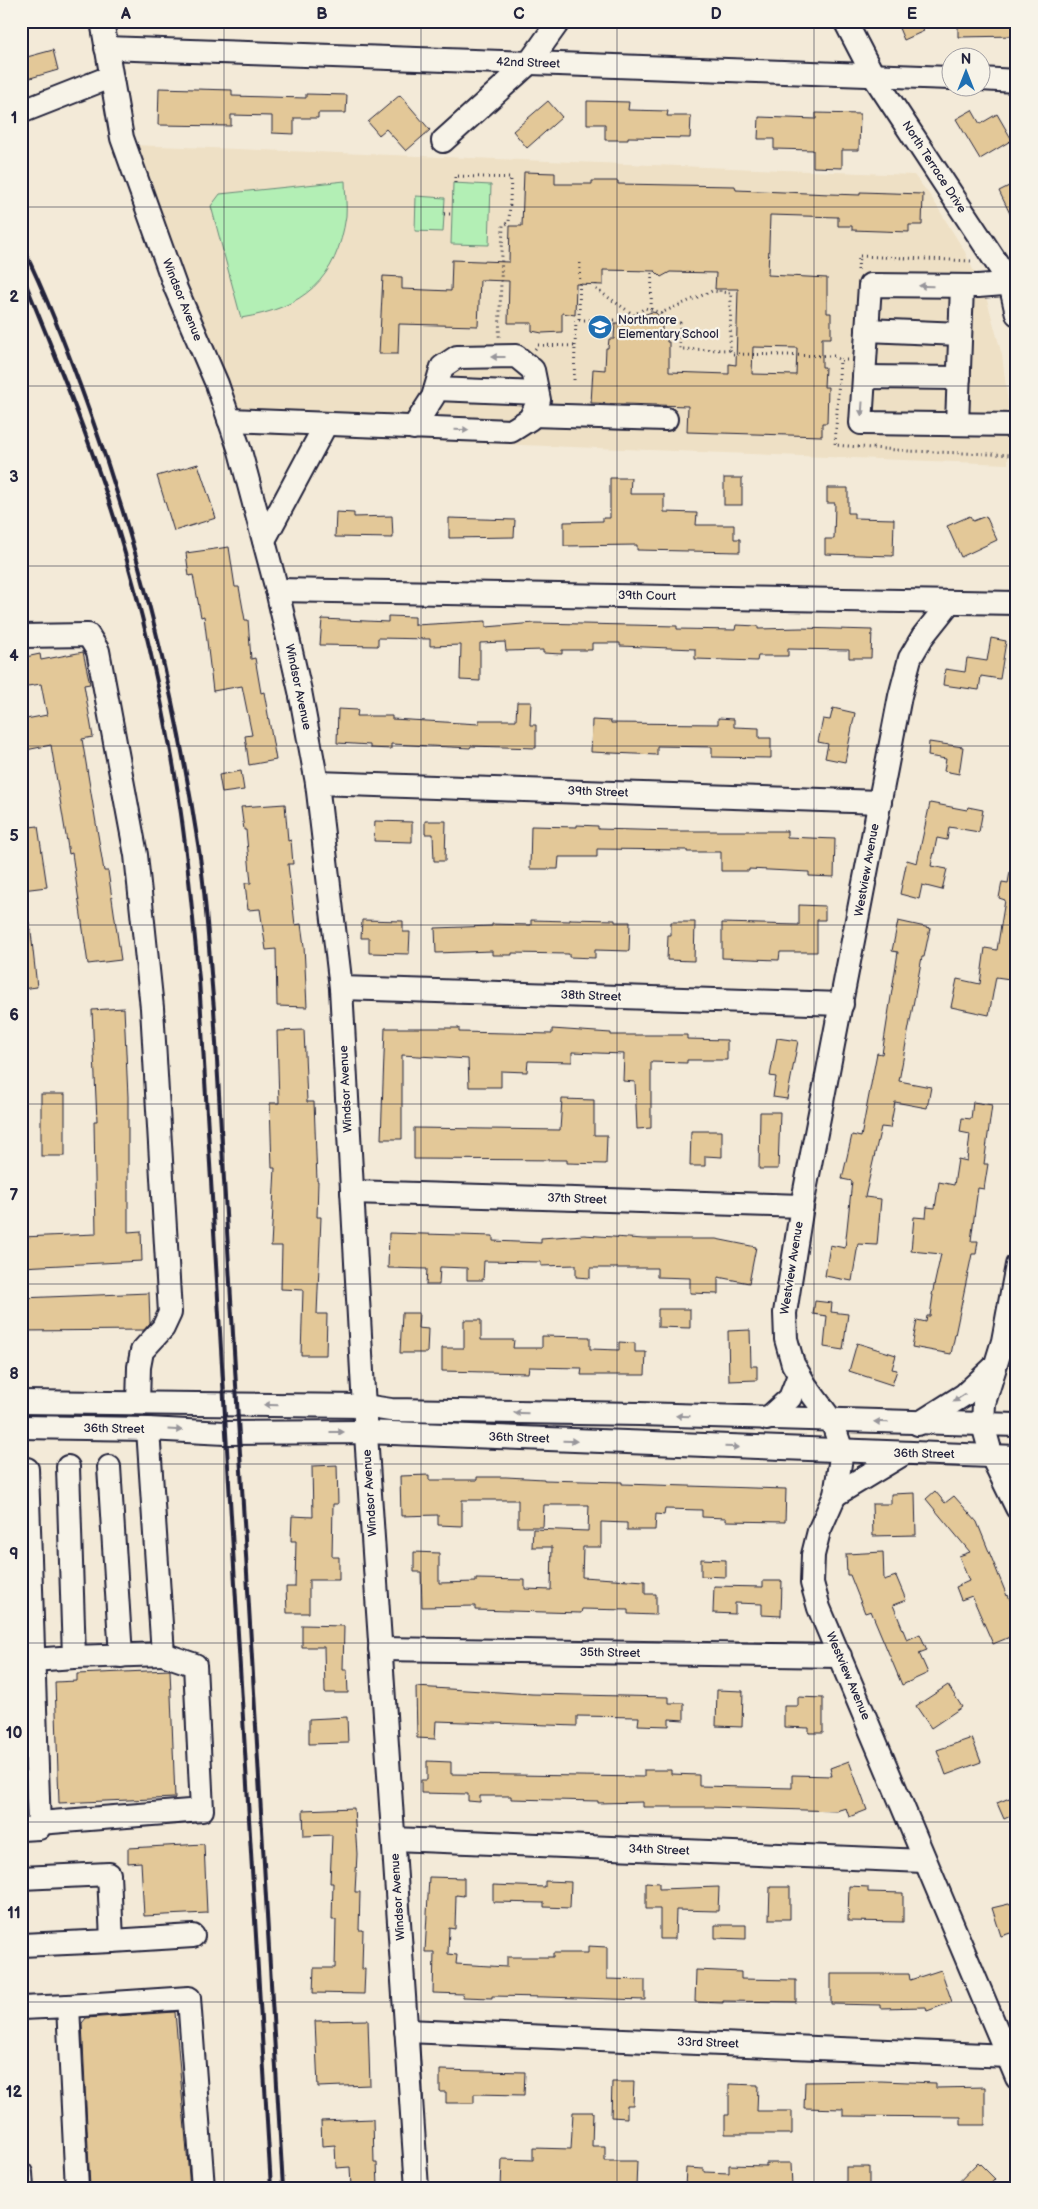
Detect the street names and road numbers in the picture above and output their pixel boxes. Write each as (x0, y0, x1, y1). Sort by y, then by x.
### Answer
street label: 42nd Street (496, 54, 561, 72)
street label: North Terrace Drive (899, 118, 969, 216)
street label: Windsor Avenue (159, 257, 205, 343)
street label: 39th Court (618, 588, 676, 604)
street label: Windsor Avenue (282, 643, 314, 731)
street label: 39th Street (567, 783, 629, 801)
street label: Westview Avenue (851, 822, 883, 918)
street label: 38th Street (560, 987, 622, 1005)
street label: Windsor Avenue (336, 1045, 356, 1133)
street label: 37th Street (547, 1190, 607, 1208)
street label: Westview Avenue (777, 1220, 807, 1316)
street label: 36th Street (83, 1421, 145, 1437)
street label: 36th Street (488, 1429, 550, 1447)
street label: 36th Street (893, 1446, 955, 1462)
street label: Windsor Avenue (359, 1449, 381, 1537)
street label: Westview Avenue (823, 1630, 873, 1722)
street label: 35th Street (580, 1645, 641, 1661)
street label: 34th Street (628, 1841, 690, 1859)
street label: Windsor Avenue (387, 1853, 409, 1941)
street label: 33rd Street (677, 2034, 739, 2052)

